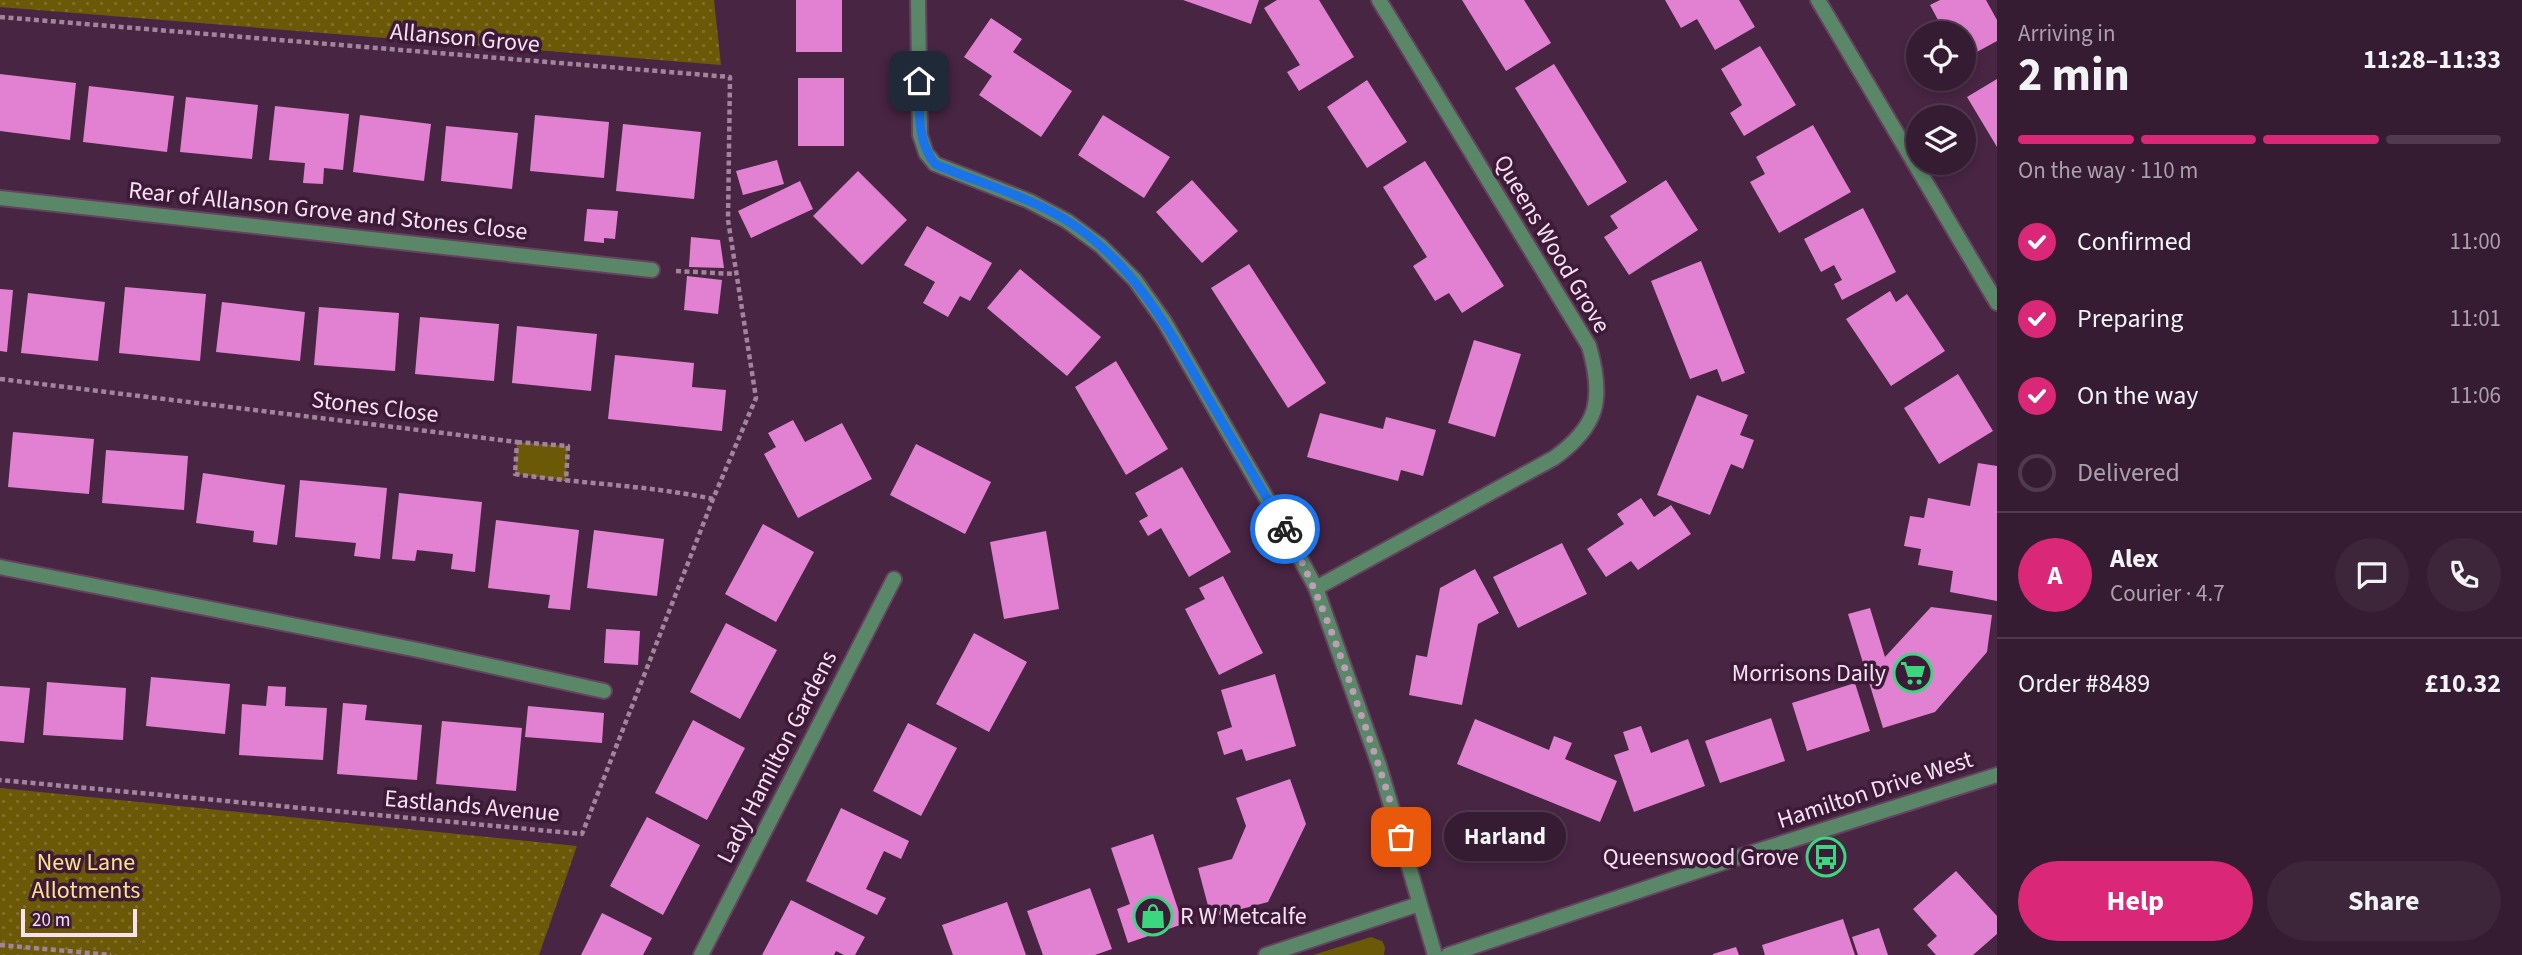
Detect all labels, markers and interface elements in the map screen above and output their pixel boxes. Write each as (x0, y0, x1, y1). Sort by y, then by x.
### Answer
street label: Allanson Grove (389, 14, 541, 62)
text: Arriving in (2018, 17, 2116, 50)
map controls (1906, 21, 1976, 175)
button: locate (1906, 21, 1976, 91)
text: 11:28–11:33 (2363, 41, 2501, 78)
text: 2 min (2018, 43, 2130, 108)
pin (889, 51, 949, 111)
icon: home (900, 62, 938, 100)
button: layers (1906, 105, 1976, 175)
street label: Queens Wood Grove (1485, 148, 1619, 340)
text: On the way · 110 m (2018, 154, 2198, 187)
street label: Rear of Allanson Grove and Stones Close (127, 173, 529, 249)
icon: check (2018, 223, 2056, 261)
text: Confirmed (2077, 223, 2192, 260)
text: 11:00 (2450, 225, 2501, 258)
icon: check (2018, 300, 2056, 338)
text: Preparing (2077, 300, 2183, 337)
text: 11:01 (2450, 302, 2501, 335)
icon: check (2018, 377, 2056, 415)
text: On the way (2077, 377, 2198, 414)
text: 11:06 (2450, 379, 2501, 412)
street label: Stones Close (310, 382, 440, 432)
text: Delivered (2077, 454, 2180, 491)
courier (1250, 494, 1320, 564)
icon: bike (1266, 510, 1304, 548)
button: chat (2335, 538, 2409, 612)
button: phone (2427, 538, 2501, 612)
text: Alex (2110, 540, 2159, 577)
text: A (2048, 557, 2062, 594)
text: Courier · 4.7 (2110, 577, 2225, 610)
street label: Lady Hamilton Gardens (708, 644, 846, 870)
supermarket icon: Morrisons Daily (1892, 652, 1934, 694)
place label: Morrisons Daily (1732, 656, 1886, 691)
text: Order #8489 (2018, 665, 2150, 702)
text: £10.32 (2425, 665, 2501, 702)
street label: Hamilton Drive West (1773, 742, 1977, 838)
street label: Eastlands Avenue (383, 781, 561, 831)
pin (1371, 807, 1431, 867)
callout: Harland (1443, 812, 1566, 862)
icon: bag (1382, 818, 1420, 856)
text: Harland (1464, 820, 1546, 853)
bus stop icon: Queenswood Grove (1805, 836, 1847, 878)
place label: Queenswood Grove (1603, 840, 1799, 875)
park label: New Lane Allotments (32, 845, 140, 908)
button: Help (2018, 861, 2253, 941)
button: Share (2267, 861, 2501, 941)
shop icon: R W Metcalfe (1132, 895, 1174, 937)
place label: R W Metcalfe (1180, 899, 1307, 934)
scale bar (21, 906, 136, 938)
text: 20 m (32, 907, 70, 934)

